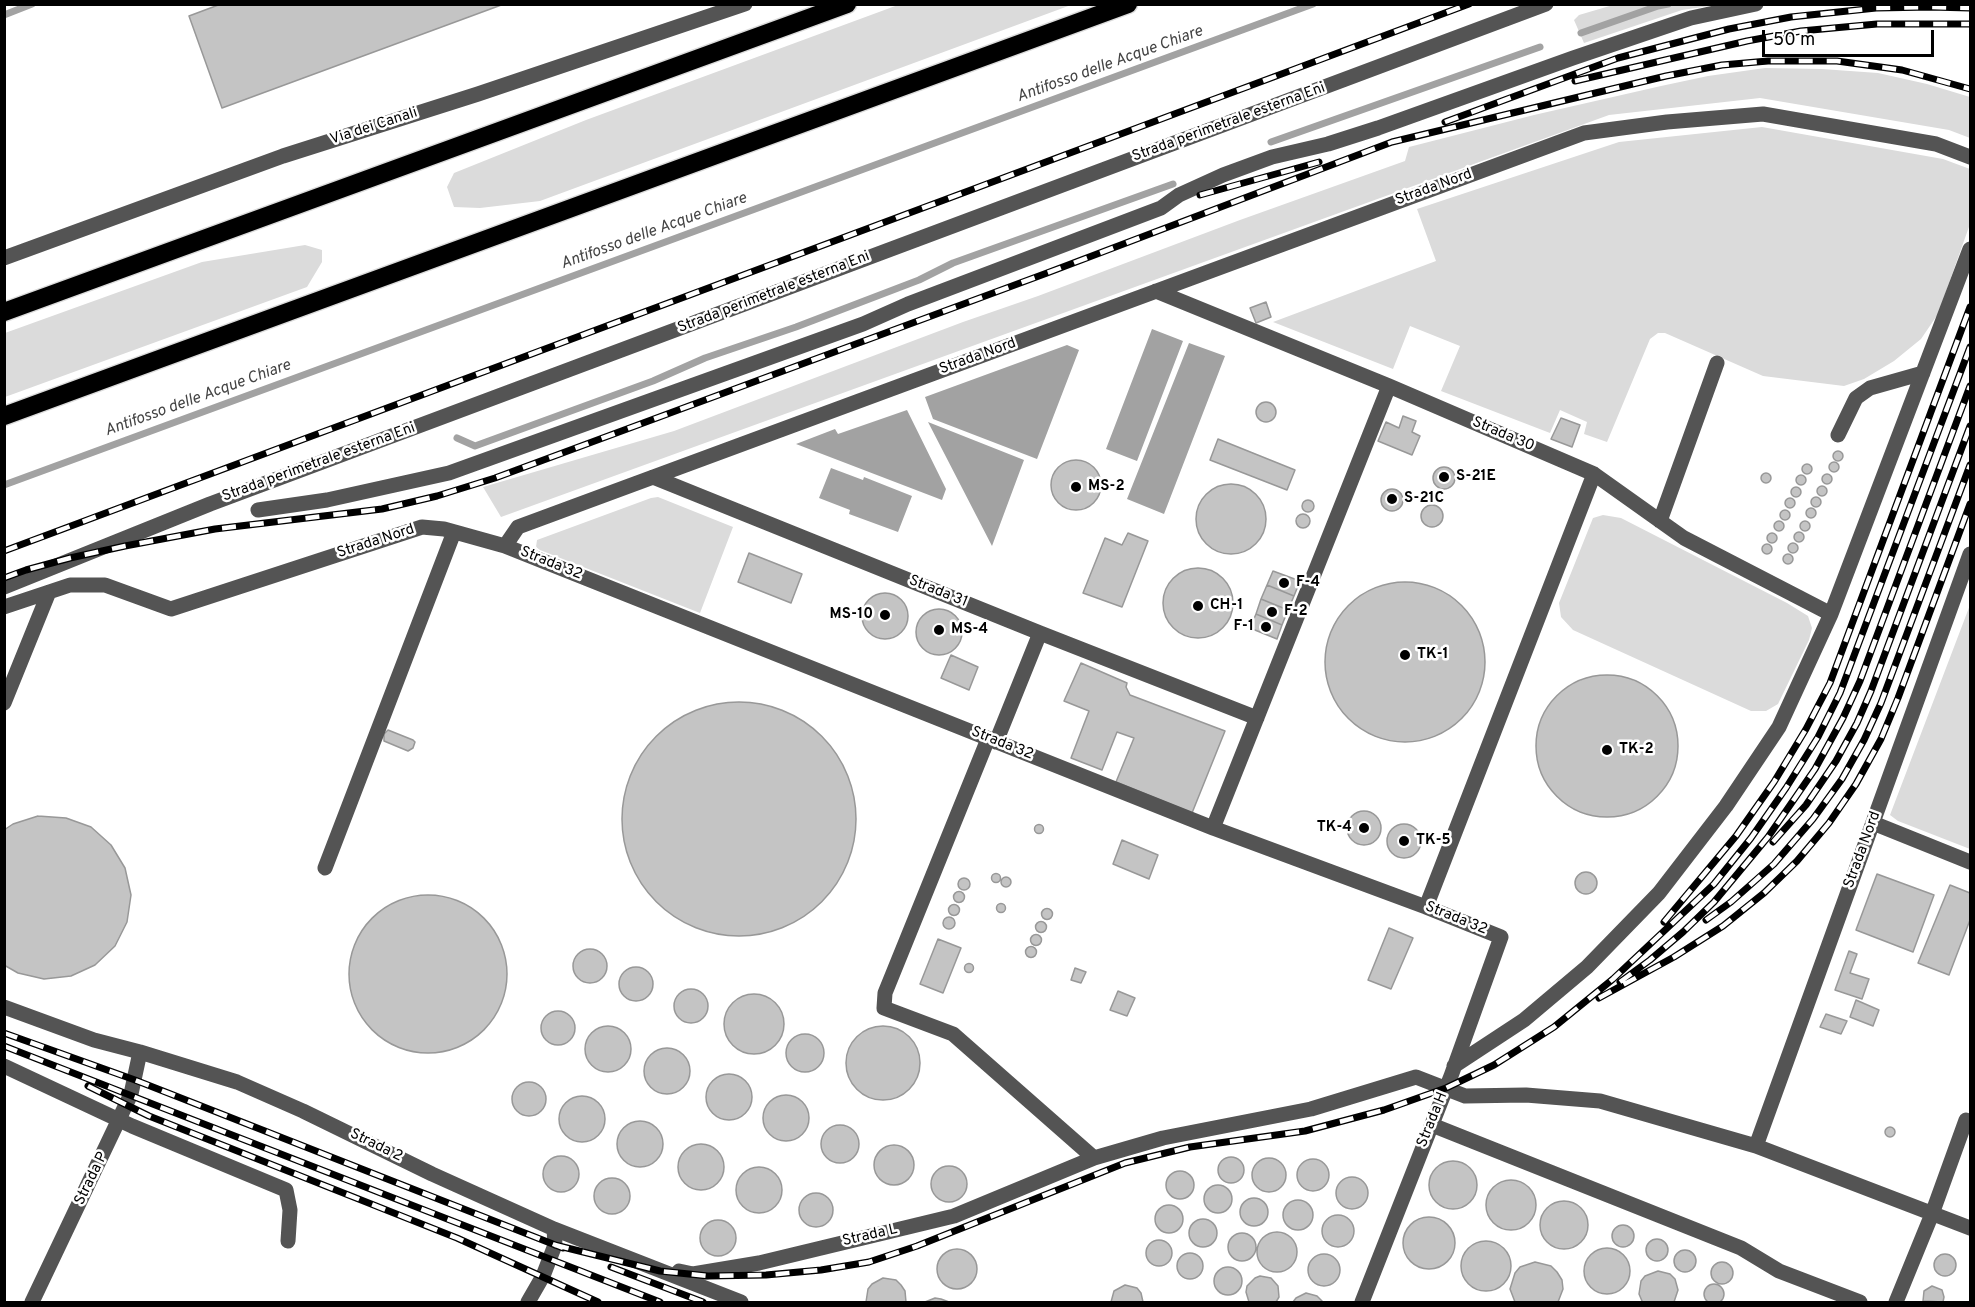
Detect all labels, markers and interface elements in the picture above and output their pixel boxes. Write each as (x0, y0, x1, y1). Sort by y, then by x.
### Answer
scale bar (1765, 18, 1938, 56)
water label: Antifosso delle Acque Chiare (1014, 22, 1206, 108)
text: 50 m (1773, 29, 1815, 52)
street label: Strada perimetrale esterna Eni (1130, 80, 1328, 166)
street label: Via dei Canali (328, 104, 420, 150)
street label: Strada Nord (1393, 166, 1475, 210)
water label: Antifosso delle Acque Chiare (558, 189, 750, 275)
street label: Strada perimetrale esterna Eni (675, 248, 873, 338)
street label: Strada Nord (937, 335, 1019, 379)
water label: Antifosso delle Acque Chiare (102, 356, 294, 442)
street label: Strada 30 (1469, 414, 1537, 456)
street label: Strada perimetrale esterna Eni (220, 420, 418, 506)
place label: S-21E (1456, 468, 1496, 486)
marker: S-21E (1437, 470, 1451, 484)
place label: MS-2 (1088, 478, 1125, 496)
marker: MS-2 (1069, 480, 1083, 494)
place label: S-21C (1404, 490, 1444, 508)
marker: S-21C (1385, 492, 1399, 506)
street label: Strada Nord (335, 521, 417, 563)
street label: Strada 32 (517, 543, 585, 585)
street label: Strada 31 (906, 572, 970, 612)
place label: F-4 (1296, 574, 1320, 592)
marker: F-4 (1277, 576, 1291, 590)
place label: CH-1 (1210, 597, 1243, 615)
marker: CH-1 (1191, 599, 1205, 613)
place label: F-2 (1284, 603, 1308, 621)
marker: F-2 (1265, 605, 1279, 619)
place label: MS-10 (830, 606, 873, 624)
marker: MS-10 (878, 608, 892, 622)
place label: F-1 (1233, 618, 1254, 636)
marker: F-1 (1259, 620, 1273, 634)
place label: MS-4 (951, 621, 988, 639)
marker: MS-4 (932, 623, 946, 637)
place label: TK-1 (1417, 646, 1449, 664)
marker: TK-1 (1398, 648, 1412, 662)
street label: Strada 32 (968, 723, 1036, 765)
place label: TK-2 (1619, 741, 1654, 759)
marker: TK-2 (1600, 743, 1614, 757)
street label: Strada Nord (1841, 809, 1885, 891)
place label: TK-4 (1317, 819, 1352, 837)
marker: TK-4 (1357, 821, 1371, 835)
place label: TK-5 (1416, 832, 1451, 850)
marker: TK-5 (1397, 834, 1411, 848)
street label: Strada 32 (1422, 898, 1490, 940)
street label: Strada H (1414, 1090, 1452, 1150)
street label: Strada 2 (347, 1126, 405, 1166)
street label: Strada P (71, 1150, 113, 1208)
street label: Strada L (841, 1221, 899, 1251)

